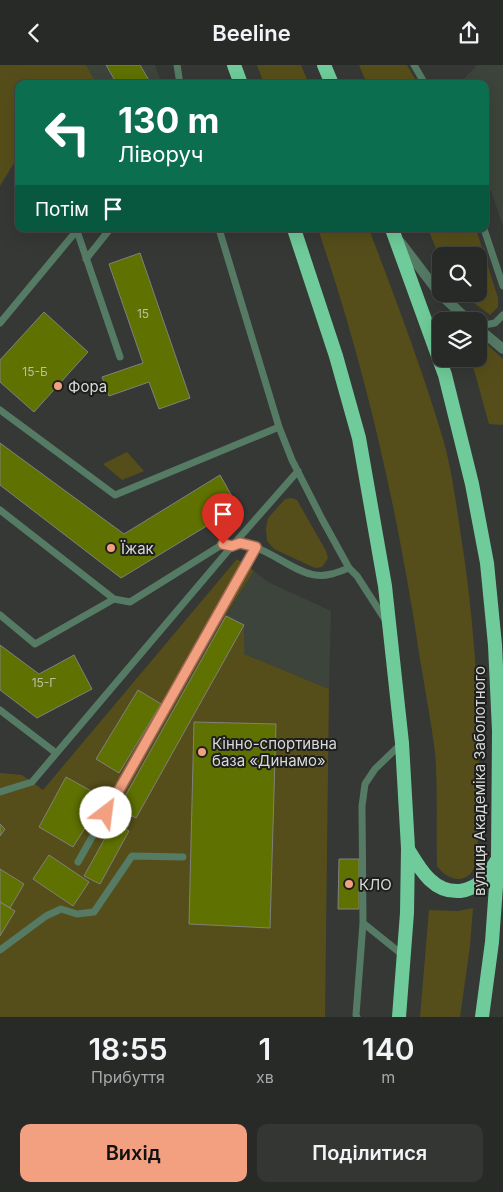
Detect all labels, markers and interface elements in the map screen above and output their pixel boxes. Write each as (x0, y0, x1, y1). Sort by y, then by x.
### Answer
icon: back (20, 19, 48, 47)
icon: share (455, 19, 483, 47)
text: Beeline (212, 20, 291, 46)
text: 130 m (118, 99, 220, 141)
icon: left (35, 100, 100, 165)
text: Ліворуч (118, 141, 203, 167)
icon: arrive (99, 195, 127, 223)
text: Потім (35, 198, 89, 221)
map controls (432, 247, 487, 367)
button: search (432, 247, 487, 302)
house number: 15 (137, 306, 149, 321)
button: layers (432, 312, 487, 367)
house number: 15-Б (22, 364, 48, 379)
place label: Фора (68, 377, 107, 396)
marker: Фора (52, 380, 64, 392)
pin (202, 493, 244, 544)
icon: arrive (209, 500, 237, 528)
place label: Їжак (120, 539, 154, 558)
marker: Їжак (105, 542, 117, 554)
street label: вулиця Академіка Заболотного (470, 666, 489, 896)
house number: 15-Г (32, 675, 56, 690)
place label: Кінно-спортивна база «Динамо» (212, 734, 337, 770)
marker: Кінно-спортивна база «Динамо» (196, 746, 208, 758)
position arrow (79, 786, 131, 838)
place label: КЛО (359, 875, 392, 894)
marker: КЛО (343, 878, 355, 890)
text: 18:55 (88, 1031, 168, 1067)
text: 1 (259, 1031, 271, 1067)
text: 140 (362, 1031, 415, 1067)
text: Прибуття (91, 1067, 165, 1087)
text: хв (256, 1067, 274, 1087)
text: m (381, 1067, 395, 1087)
button: Вихід (20, 1124, 247, 1182)
button: Поділитися (257, 1124, 483, 1182)

